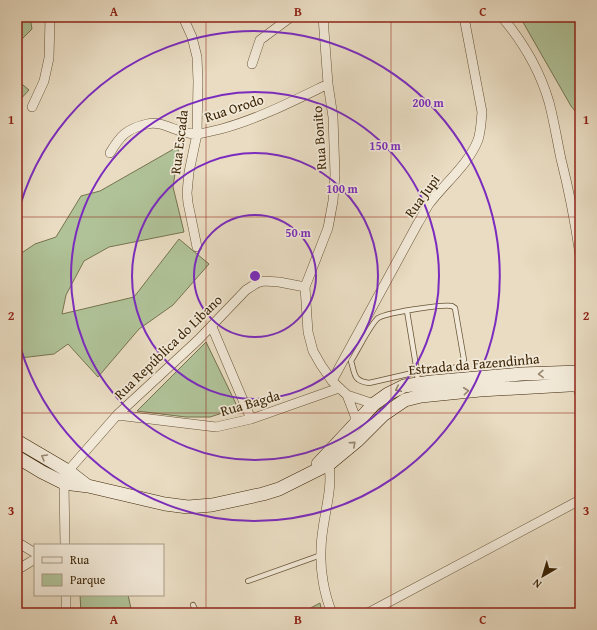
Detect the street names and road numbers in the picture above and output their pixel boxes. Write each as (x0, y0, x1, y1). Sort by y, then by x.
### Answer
street label: Rua Orodo (202, 89, 266, 127)
street label: Rua Bonito (307, 105, 331, 171)
street label: Rua Escada (165, 108, 193, 175)
street label: Rua Jupi (400, 170, 444, 222)
street label: Rua República do Libano (109, 290, 227, 404)
street label: Estrada da Fazendinha (408, 348, 541, 380)
street label: Rua Bagda (218, 385, 282, 421)

